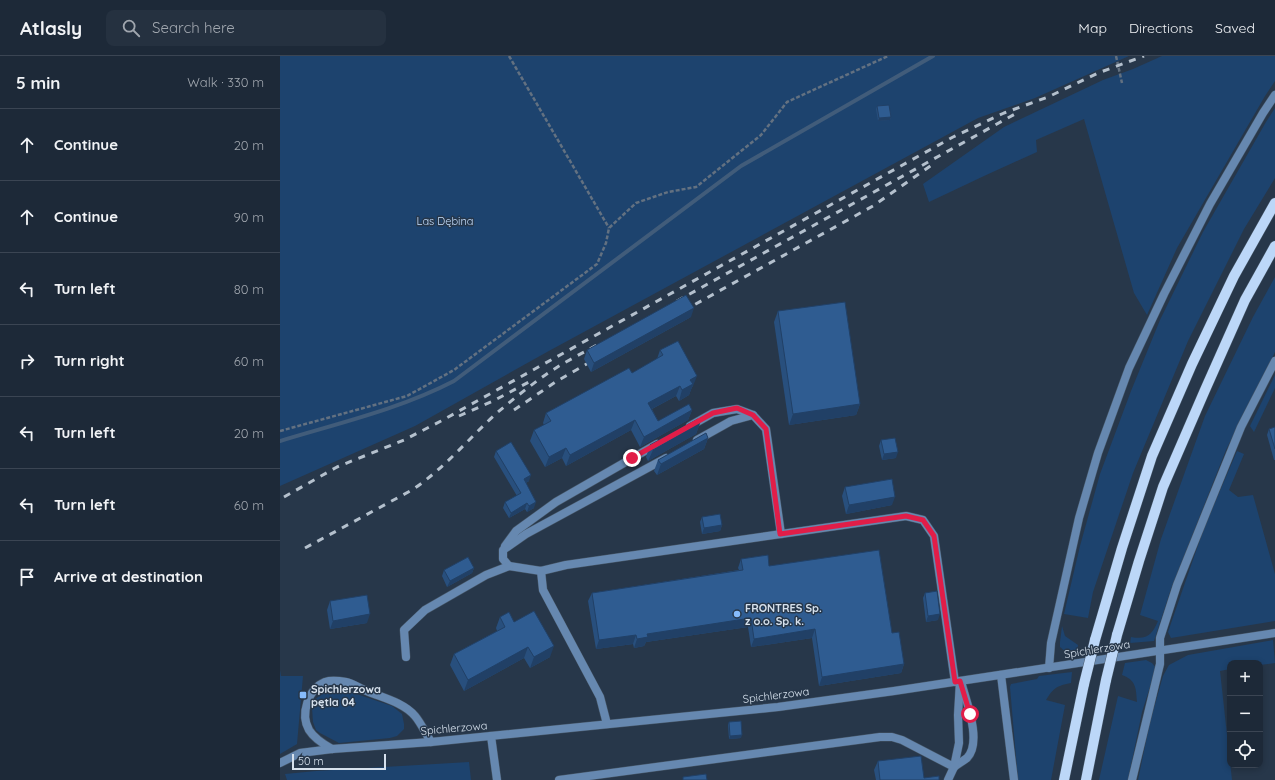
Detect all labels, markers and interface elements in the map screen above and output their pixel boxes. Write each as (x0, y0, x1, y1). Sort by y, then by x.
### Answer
search box (106, 10, 386, 46)
text: Atlasly (20, 16, 82, 40)
icon: search (120, 17, 142, 39)
text: Search here (152, 18, 235, 37)
text: Map (1078, 19, 1107, 37)
text: Directions (1129, 19, 1193, 37)
text: Saved (1215, 19, 1255, 37)
text: 5 min (16, 72, 60, 93)
text: Walk · 330 m (187, 74, 264, 90)
icon: ahead (16, 134, 38, 156)
text: Continue (54, 135, 118, 154)
text: 20 m (234, 137, 264, 153)
icon: ahead (16, 206, 38, 228)
text: Continue (54, 207, 118, 226)
text: 90 m (234, 209, 264, 225)
park label: Las Dębina (417, 214, 473, 228)
icon: left (16, 278, 38, 300)
text: Turn left (54, 279, 116, 298)
text: 80 m (234, 281, 264, 297)
icon: right (16, 350, 38, 372)
text: Turn right (54, 351, 125, 370)
text: 60 m (234, 353, 264, 369)
icon: left (16, 422, 38, 444)
text: Turn left (54, 423, 116, 442)
text: 20 m (234, 425, 264, 441)
route end (623, 449, 641, 467)
icon: left (16, 494, 38, 516)
text: Turn left (54, 495, 116, 514)
text: 60 m (234, 497, 264, 513)
icon: arrive (16, 566, 38, 588)
text: Arrive at destination (54, 567, 203, 586)
place label: FRONTRES Sp. z o.o. Sp. k. (745, 601, 822, 628)
marker: FRONTRES Sp. z o.o. Sp. k. (732, 609, 742, 619)
street label: Spichlerzowa (1063, 637, 1131, 661)
map controls (1227, 660, 1263, 768)
button: + (1227, 660, 1263, 696)
place label: Spichlerzowa pętla 04 (311, 682, 381, 709)
street label: Spichlerzowa (742, 684, 810, 706)
marker: Spichlerzowa pętla 04 (298, 690, 308, 700)
button: − (1227, 696, 1263, 732)
route start (961, 705, 979, 723)
street label: Spichlerzowa (420, 718, 488, 738)
button: locate (1227, 732, 1263, 768)
scale bar (292, 752, 386, 771)
text: 50 m (298, 754, 324, 768)

